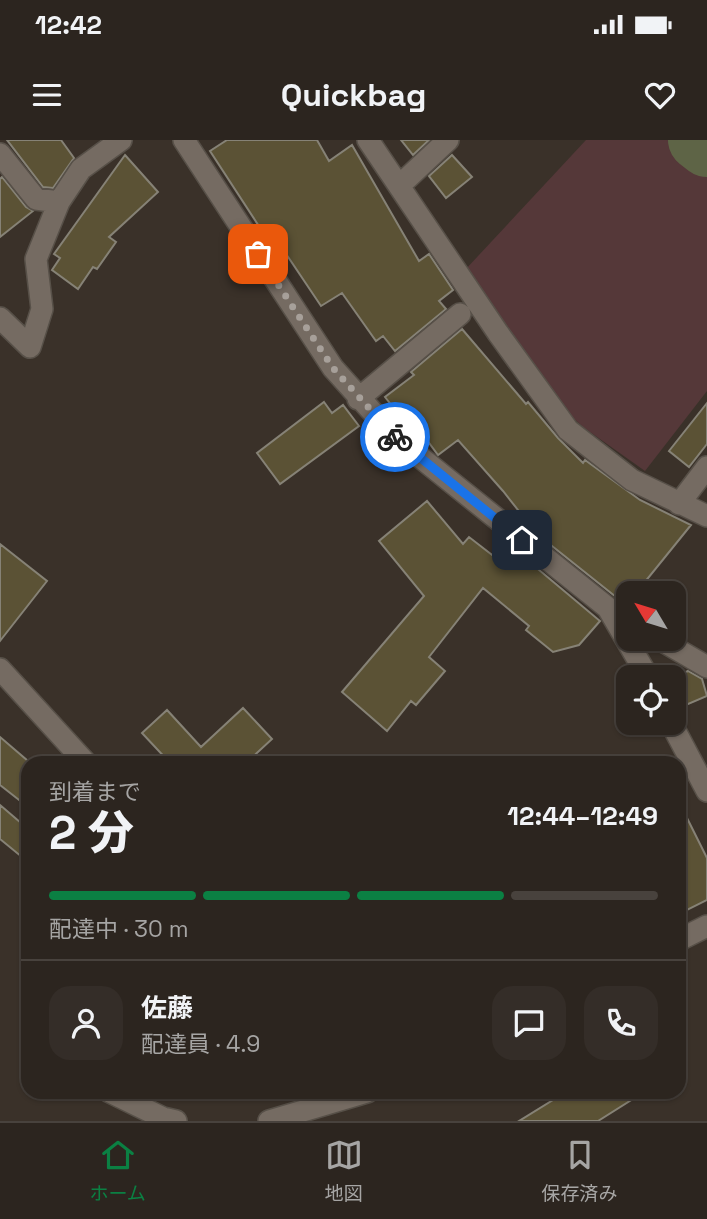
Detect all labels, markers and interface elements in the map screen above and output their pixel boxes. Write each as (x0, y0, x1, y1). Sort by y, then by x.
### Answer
text: 12:42 (35, 8, 102, 42)
text: Quickbag (281, 75, 426, 115)
icon: menu (28, 76, 66, 114)
icon: heart (641, 76, 679, 114)
pin (228, 224, 288, 284)
icon: bag (239, 235, 277, 273)
courier (360, 402, 430, 472)
icon: bike (376, 418, 414, 456)
pin (492, 510, 552, 570)
icon: home (503, 521, 541, 559)
north arrow (616, 581, 686, 651)
map controls (616, 581, 686, 735)
button: locate (616, 665, 686, 735)
text: 到着まで (49, 777, 141, 807)
text: 12:44–12:49 (507, 799, 658, 833)
text: 2 分 (49, 804, 134, 862)
text: 配達中 · 30 m (49, 914, 188, 944)
button: person (49, 986, 123, 1060)
button: chat (492, 986, 566, 1060)
button: phone (584, 986, 658, 1060)
text: 佐藤 (141, 991, 193, 1025)
text: 配達員 · 4.9 (141, 1029, 260, 1059)
tab: ホーム (89, 1136, 146, 1206)
tab: 地図 (325, 1136, 363, 1206)
tab: 保存済み (542, 1136, 618, 1206)

